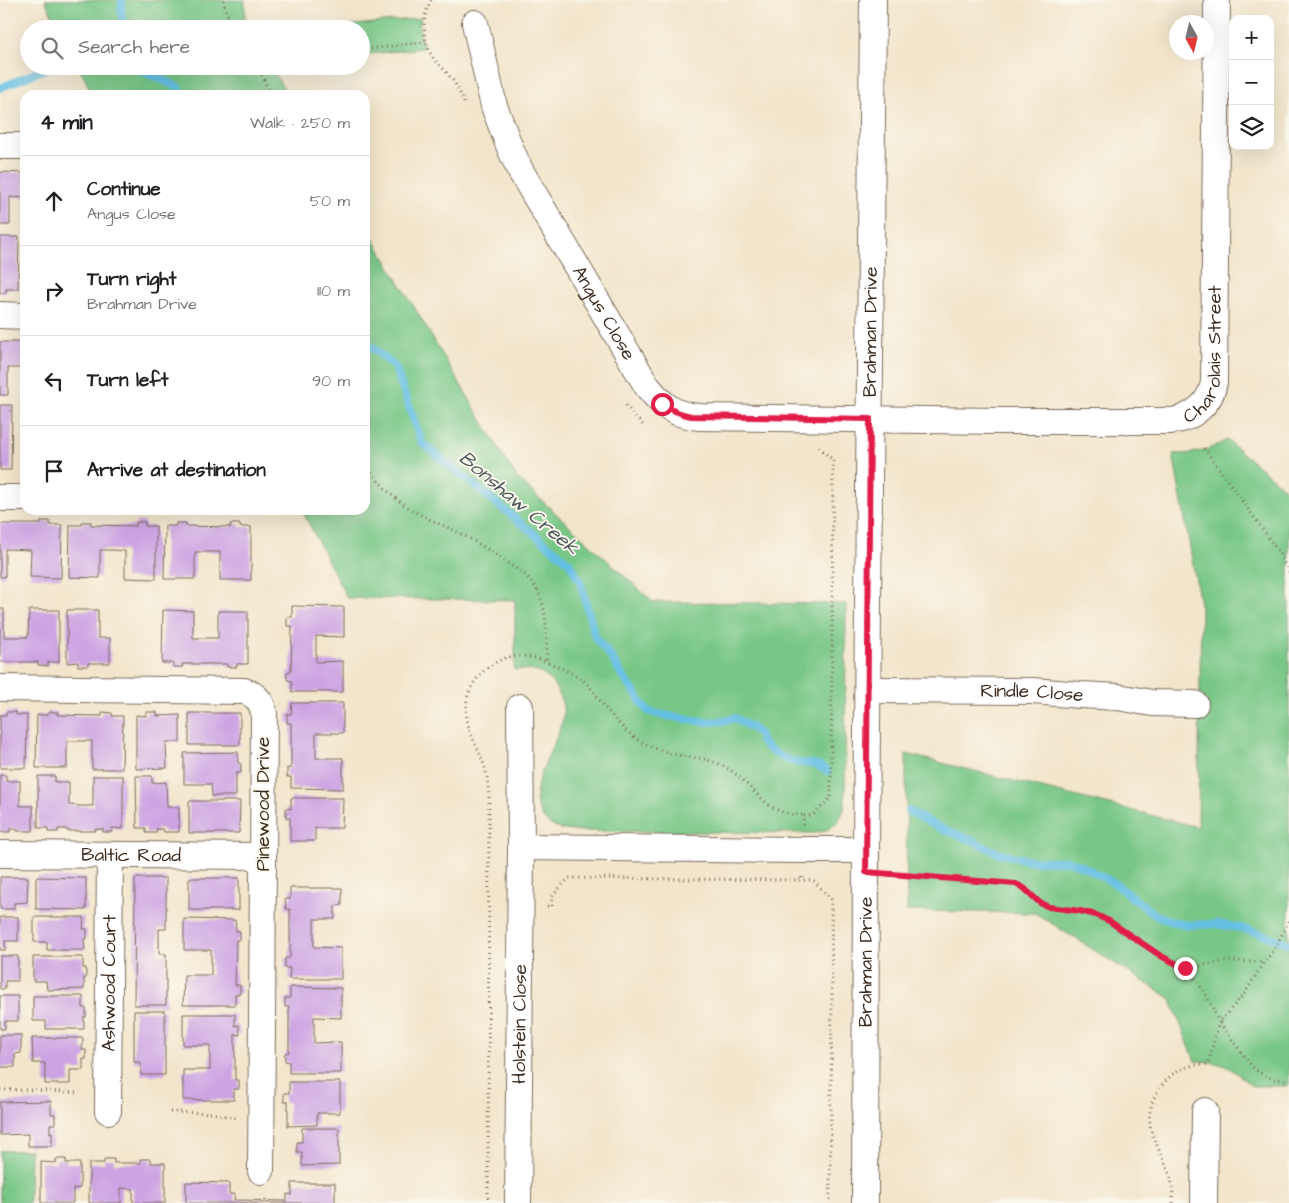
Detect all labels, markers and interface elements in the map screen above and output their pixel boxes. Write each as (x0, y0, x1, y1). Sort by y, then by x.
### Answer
north arrow (1169, 15, 1214, 60)
map controls (1229, 15, 1274, 150)
button: + (1229, 15, 1274, 60)
search box (20, 20, 370, 75)
icon: search (38, 34, 66, 62)
text: Search here (78, 34, 190, 61)
button: − (1229, 60, 1274, 105)
button: layers (1229, 105, 1274, 150)
text: 4 min (40, 108, 93, 137)
text: Walk · 250 m (250, 112, 350, 134)
text: Continue (87, 176, 161, 203)
icon: ahead (40, 187, 68, 215)
text: 50 m (310, 190, 350, 212)
text: Angus Close (87, 203, 176, 225)
street label: Angus Close (566, 261, 642, 365)
text: Turn right (87, 266, 176, 293)
street label: Brahman Drive (856, 267, 884, 397)
icon: right (40, 277, 68, 305)
text: 110 m (317, 280, 350, 302)
street label: Charolais Street (1178, 285, 1228, 430)
text: Brahman Drive (87, 293, 197, 315)
icon: left (40, 367, 68, 395)
text: Turn left (87, 367, 168, 394)
text: 90 m (312, 370, 350, 392)
route start (651, 393, 674, 416)
water label: Bonshaw Creek (453, 444, 586, 562)
icon: arrive (40, 457, 68, 485)
text: Arrive at destination (87, 457, 266, 484)
street label: Rindle Close (980, 677, 1085, 709)
street label: Pinewood Drive (250, 737, 277, 871)
street label: Baltic Road (81, 841, 181, 869)
street label: Brahman Drive (852, 897, 879, 1027)
street label: Ashwood Court (95, 914, 123, 1052)
route end (1174, 957, 1197, 980)
street label: Holstein Close (506, 964, 534, 1084)

